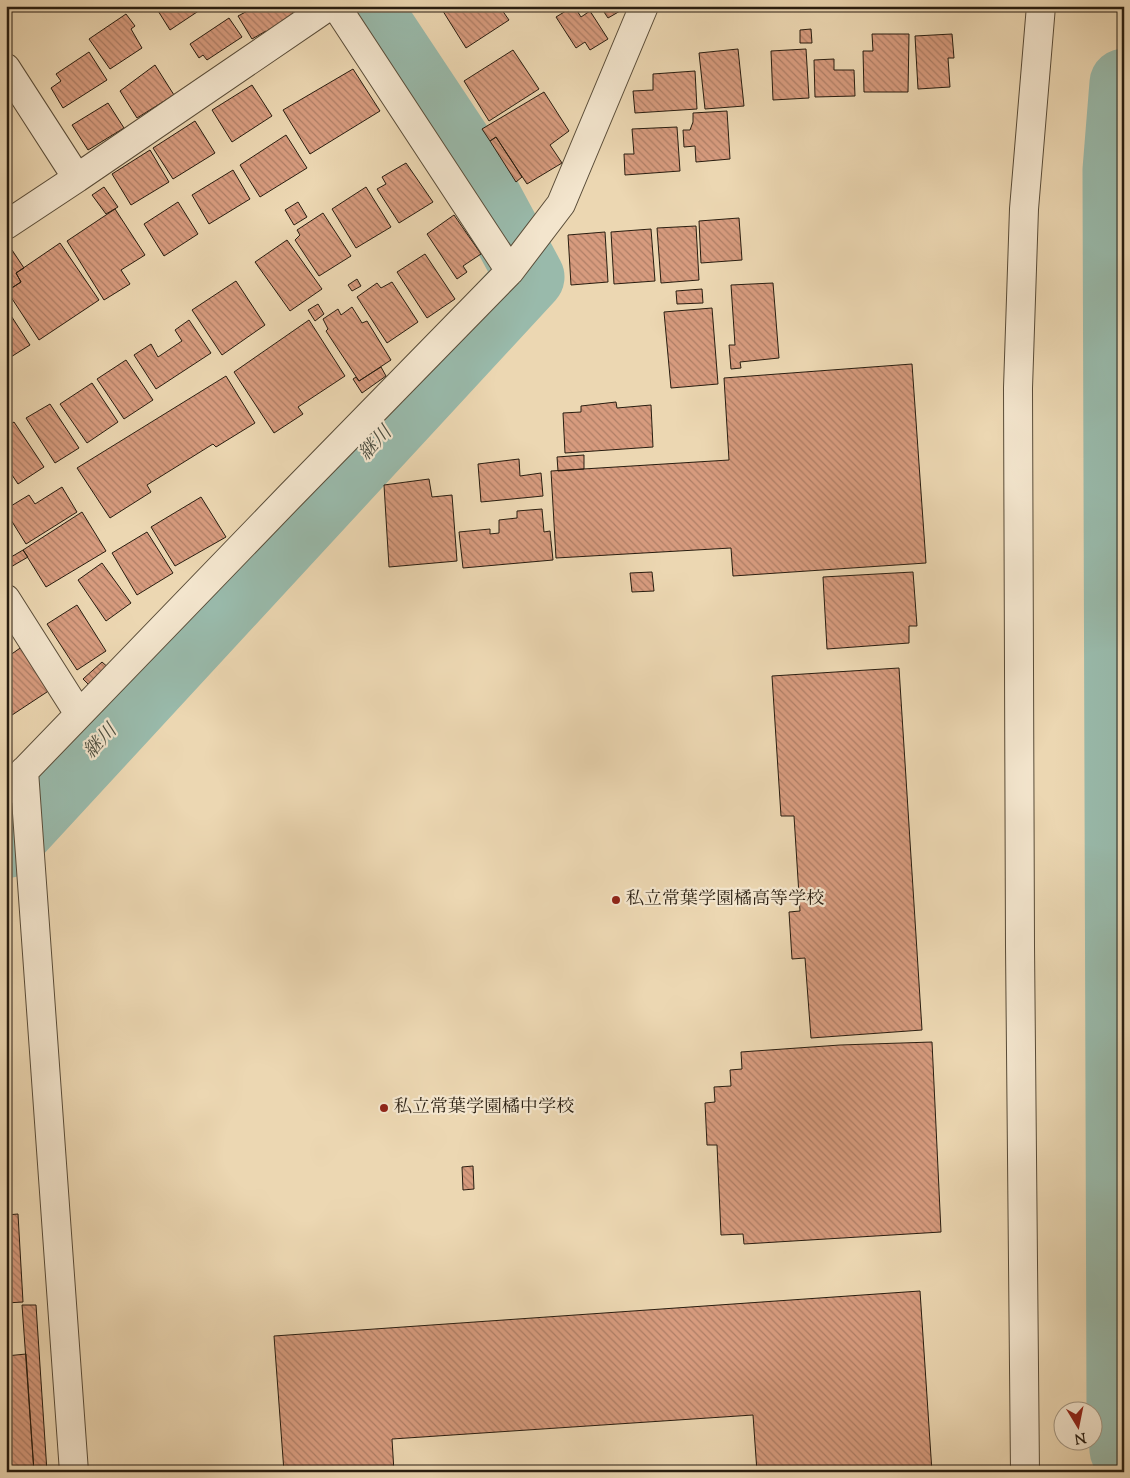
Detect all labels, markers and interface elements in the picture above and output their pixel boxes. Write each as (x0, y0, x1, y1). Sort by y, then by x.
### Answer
water label: 継川 (353, 419, 400, 467)
water label: 継川 (78, 717, 125, 765)
place label: 私立常葉学園橘高等学校 (626, 887, 824, 913)
marker: 私立常葉学園橘高等学校 (610, 894, 622, 906)
place label: 私立常葉学園橘中学校 (394, 1095, 574, 1121)
marker: 私立常葉学園橘中学校 (378, 1102, 390, 1114)
north arrow (1052, 1400, 1102, 1450)
text: N (1073, 1426, 1087, 1448)

